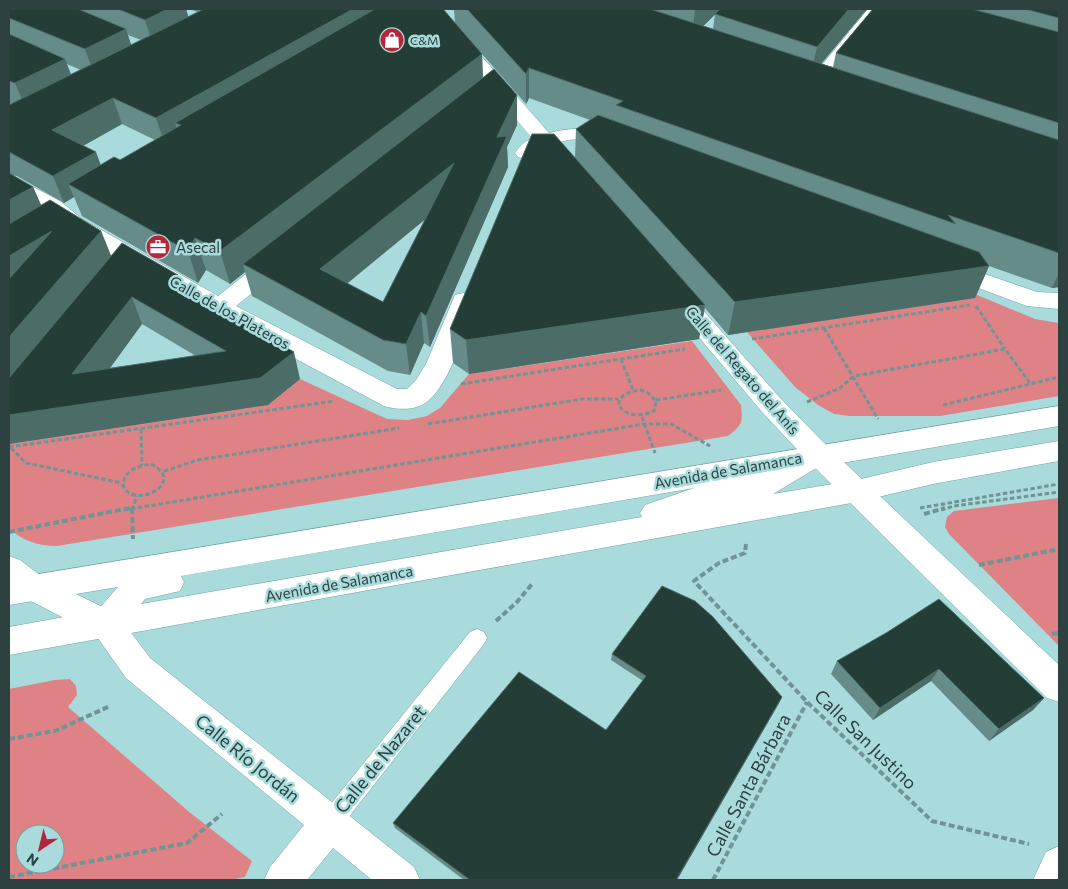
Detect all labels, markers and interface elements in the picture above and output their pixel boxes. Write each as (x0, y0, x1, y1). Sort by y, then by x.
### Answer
shop icon: C&M (379, 27, 405, 53)
place label: C&M (410, 33, 439, 47)
office icon: Asecal (145, 234, 171, 260)
place label: Asecal (176, 238, 220, 256)
street label: Calle de los Plateros (167, 271, 293, 353)
street label: Calle del Regato del Anís (682, 302, 804, 438)
street label: Avenida de Salamanca (653, 448, 803, 492)
street label: Avenida de Salamanca (264, 561, 414, 605)
street label: Calle San Justino (810, 685, 922, 793)
street label: Calle de Nazaret (330, 701, 430, 817)
street label: Calle Río Jordán (191, 709, 305, 807)
street label: Calle Santa Bárbara (701, 710, 795, 860)
north arrow (15, 824, 65, 874)
text: N (23, 850, 41, 870)

